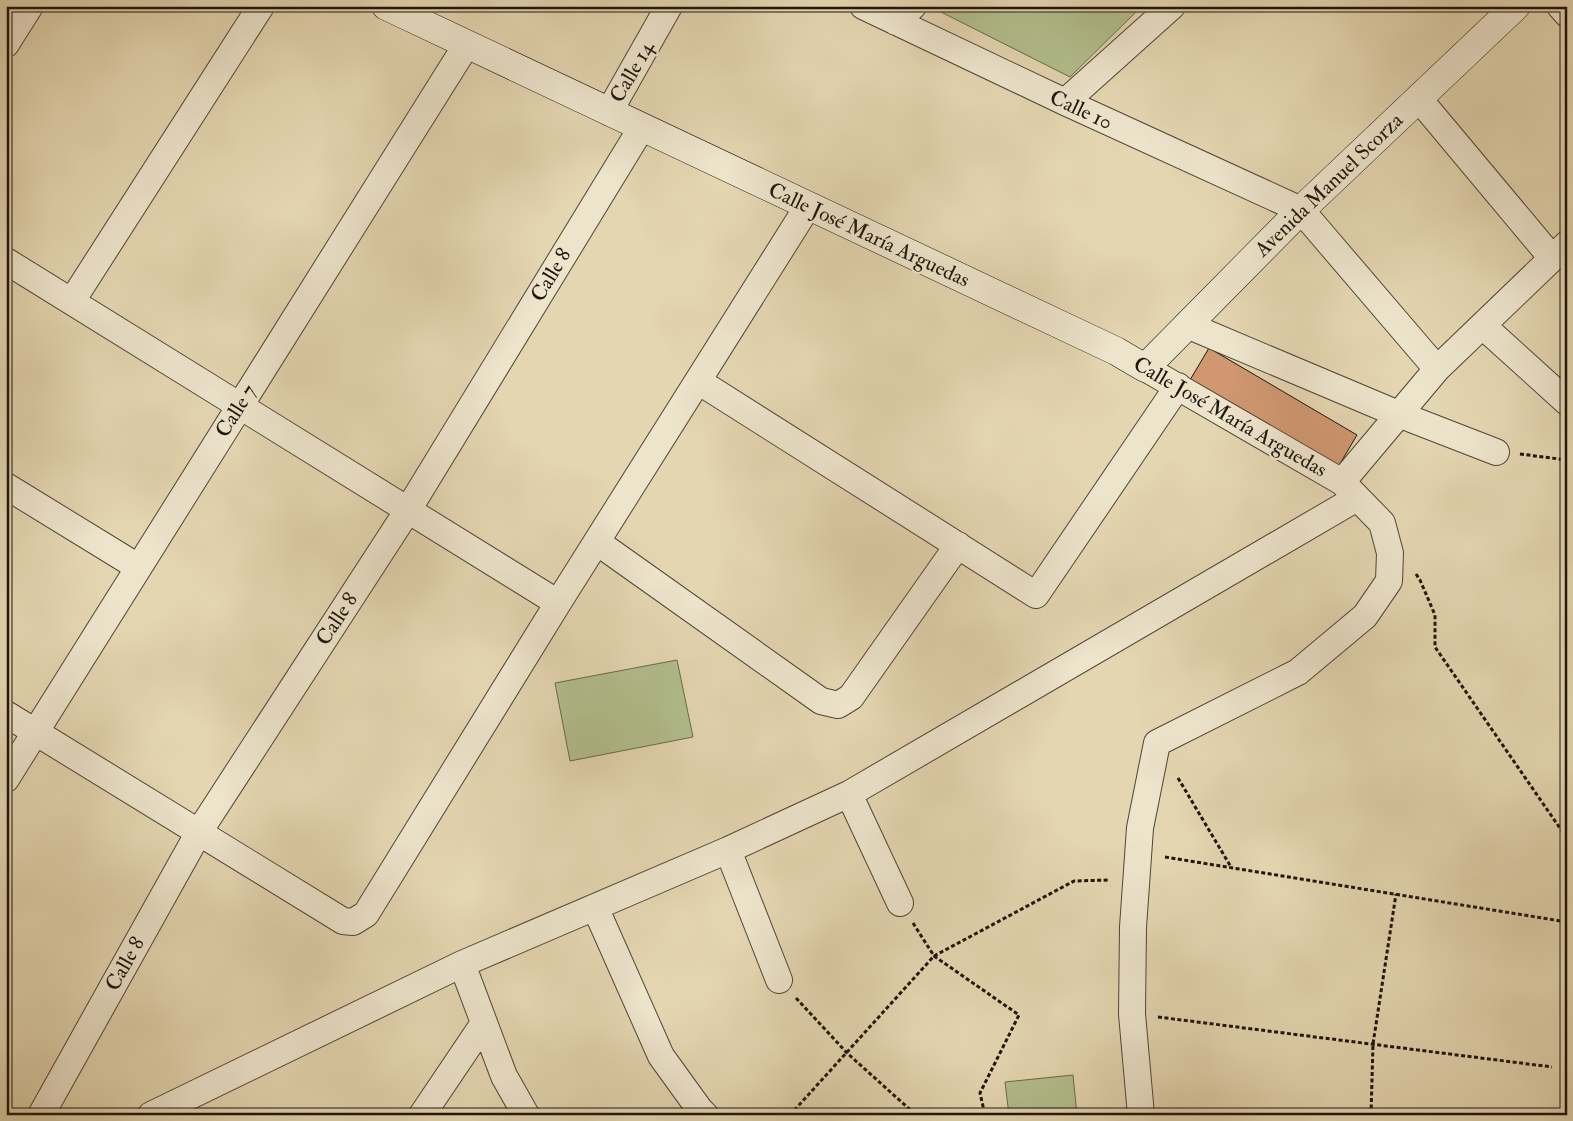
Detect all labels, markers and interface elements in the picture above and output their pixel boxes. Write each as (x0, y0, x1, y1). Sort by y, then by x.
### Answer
street label: Calle 14 (604, 35, 661, 108)
street label: Calle 10 (1045, 84, 1117, 136)
street label: Avenida Manuel Scorza (1248, 107, 1409, 263)
street label: Calle José María Arguedas (764, 176, 974, 294)
street label: Calle 8 (525, 243, 577, 307)
street label: Calle José María Arguedas (1128, 351, 1332, 483)
street label: Calle 7 (209, 379, 263, 443)
street label: Calle 8 (310, 587, 364, 651)
street label: Calle 8 (99, 932, 151, 996)

